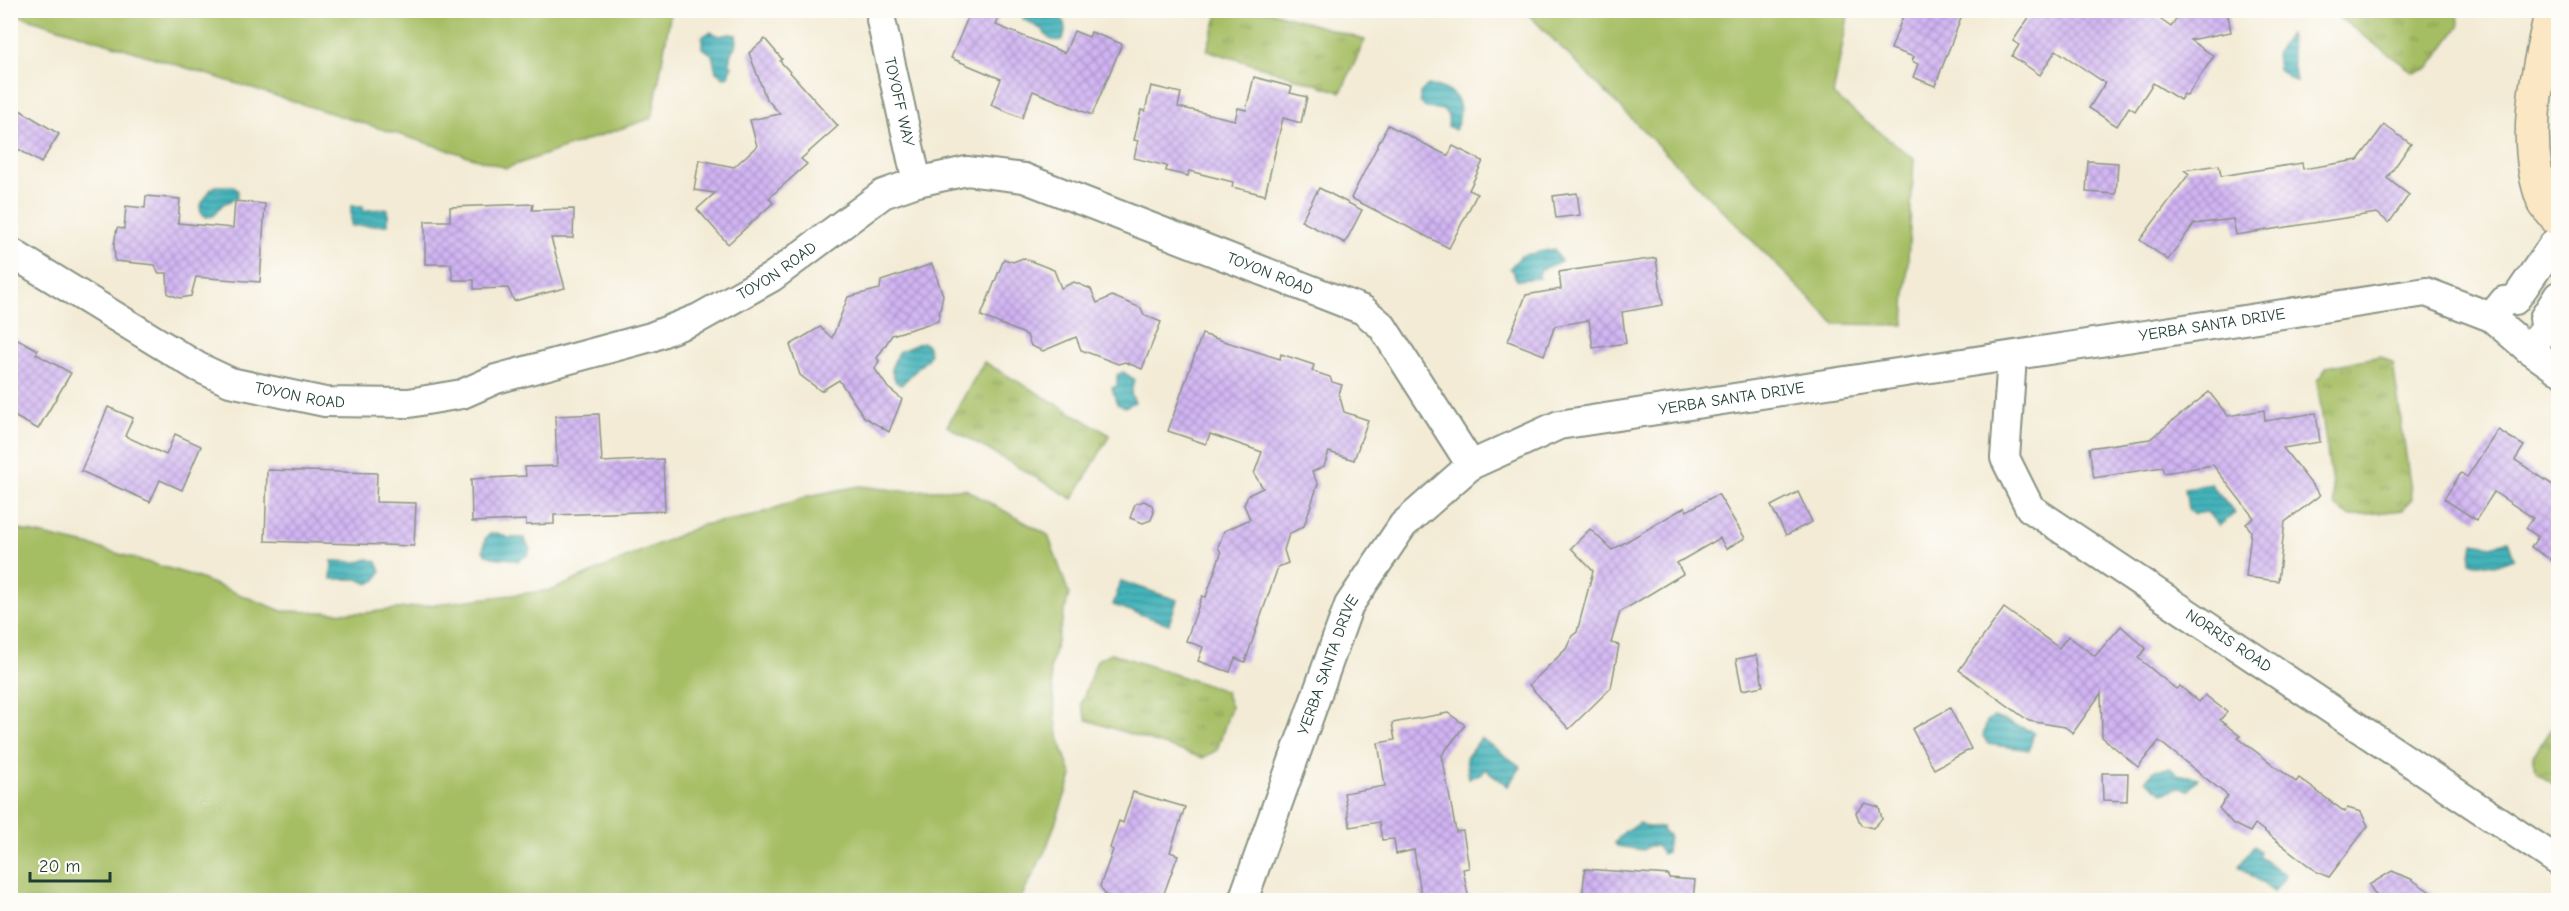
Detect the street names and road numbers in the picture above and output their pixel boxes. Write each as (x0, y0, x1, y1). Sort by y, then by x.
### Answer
street label: TOYOFF WAY (881, 56, 918, 149)
street label: TOYON ROAD (734, 238, 820, 304)
street label: TOYON ROAD (1224, 249, 1316, 299)
street label: YERBA SANTA DRIVE (2138, 305, 2287, 345)
street label: TOYON ROAD (253, 378, 345, 411)
street label: YERBA SANTA DRIVE (1657, 378, 1806, 419)
street label: YERBA SANTA DRIVE (1294, 591, 1362, 737)
street label: NORRIS ROAD (2182, 606, 2275, 676)

